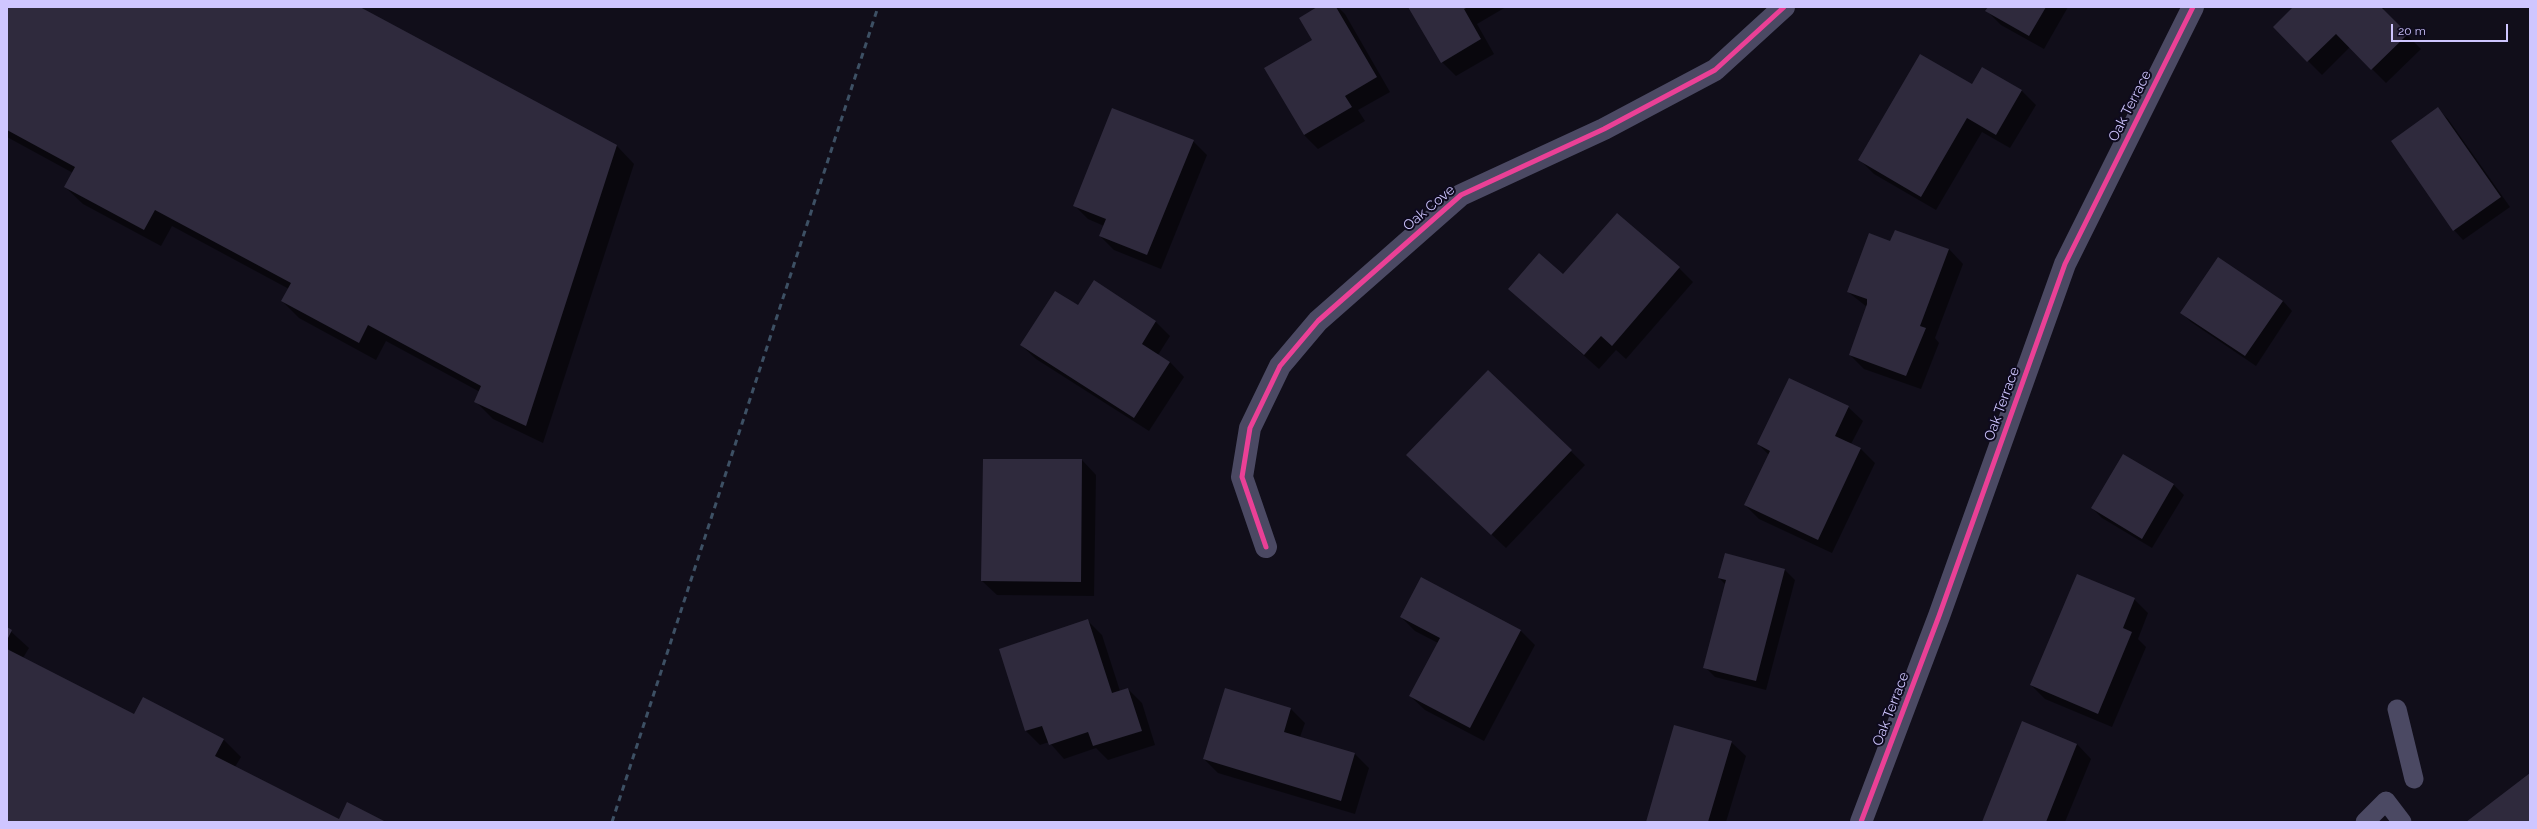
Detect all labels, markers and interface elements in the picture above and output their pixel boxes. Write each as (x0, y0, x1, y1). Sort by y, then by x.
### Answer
scale bar (2393, 16, 2510, 42)
text: 20 m (2398, 24, 2426, 38)
street label: Oak Terrace (2105, 68, 2155, 144)
street label: Oak Cove (1400, 182, 1458, 234)
street label: Oak Terrace (1981, 365, 2023, 443)
street label: Oak Terrace (1869, 670, 1913, 748)

